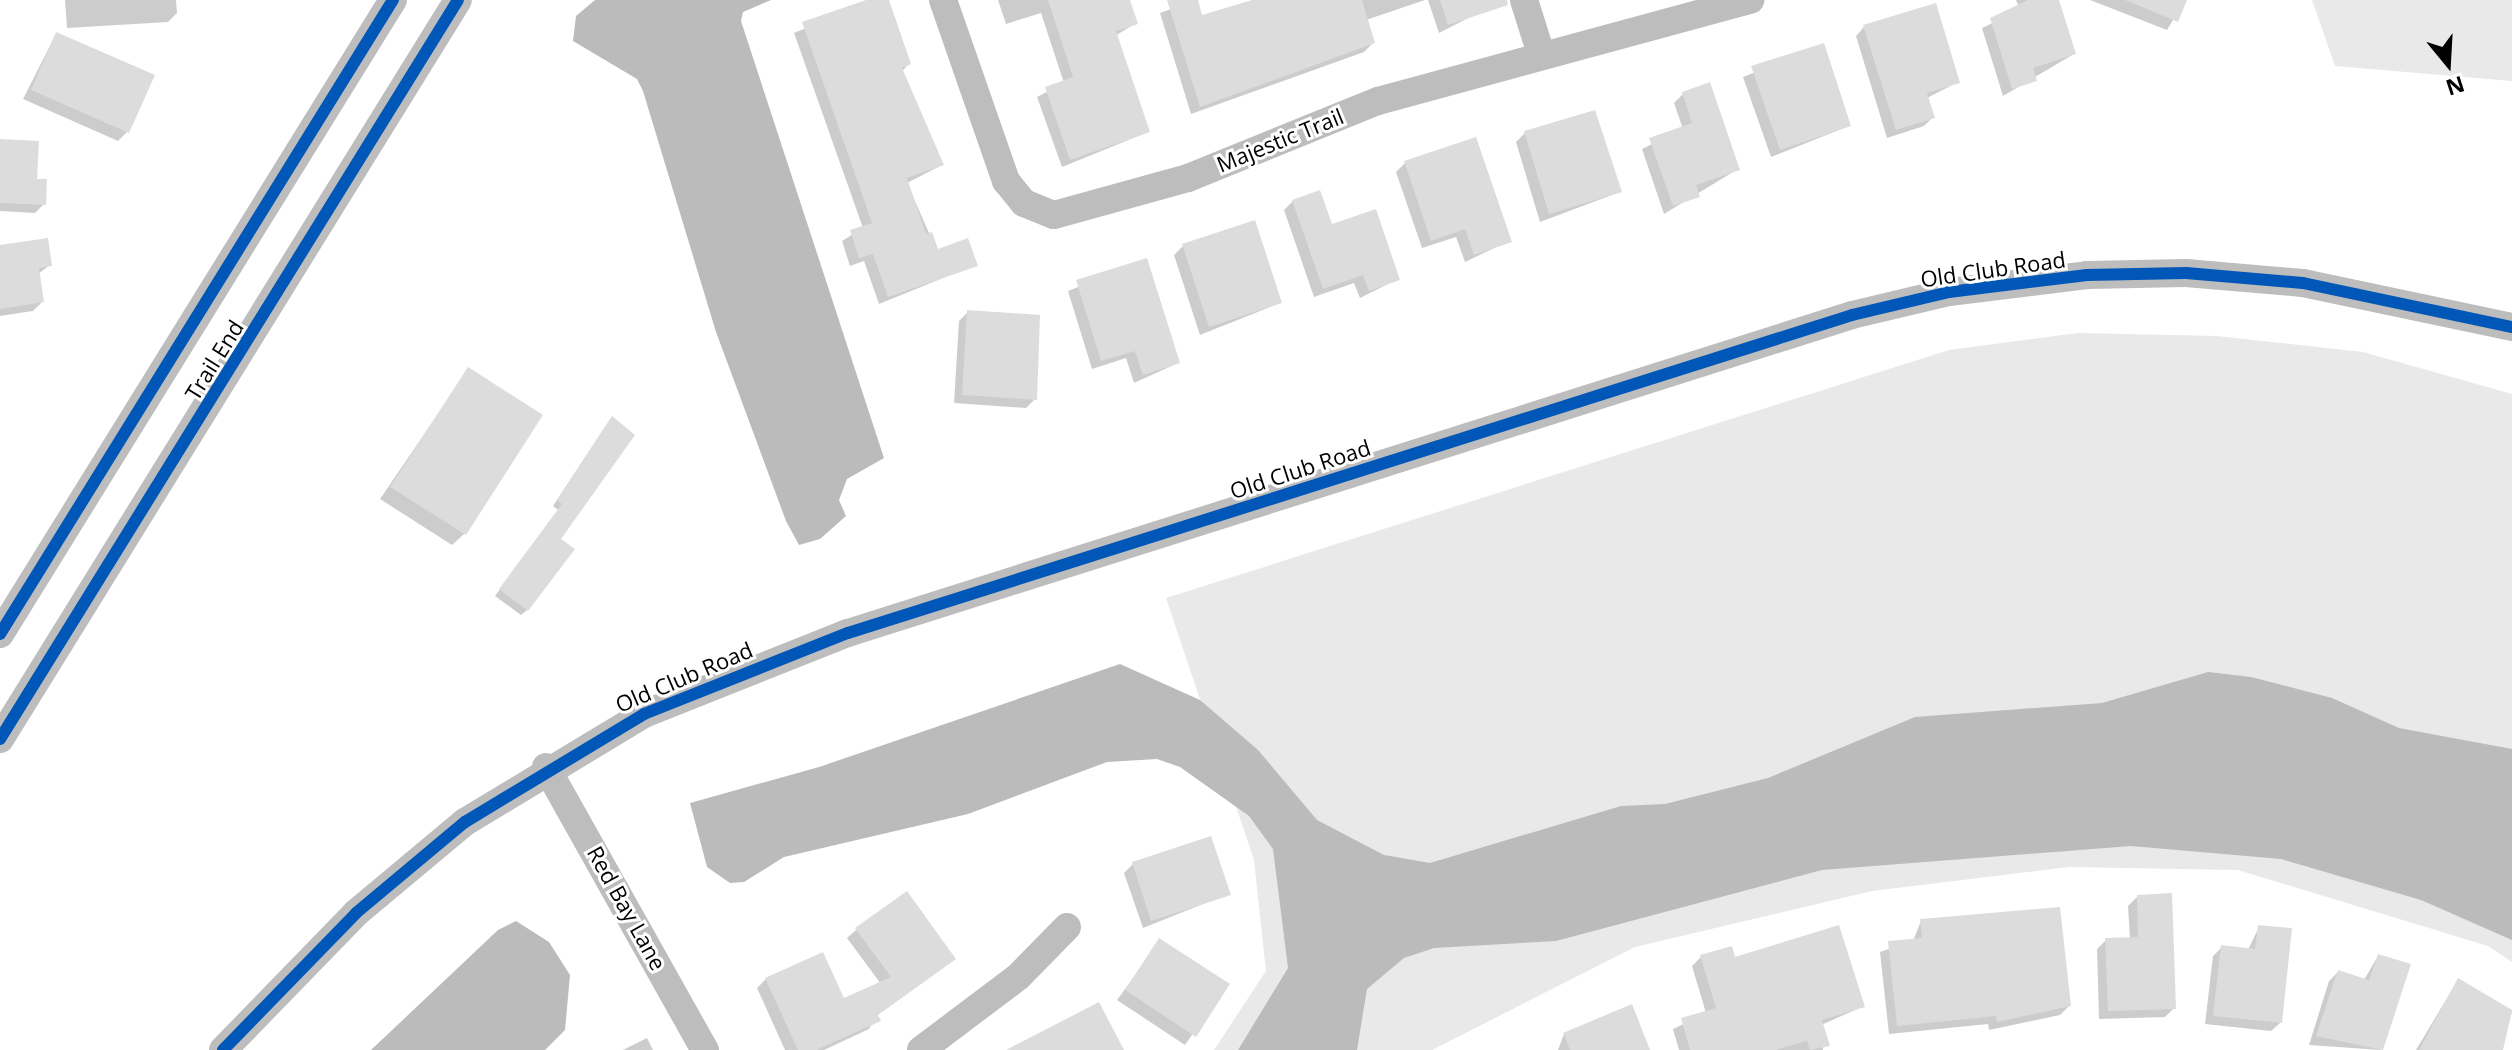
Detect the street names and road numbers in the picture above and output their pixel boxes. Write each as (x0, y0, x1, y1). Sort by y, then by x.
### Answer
street label: Majestic Trail (1213, 103, 1347, 177)
street label: Old Club Road (1919, 246, 2067, 292)
street label: Trail End (179, 315, 249, 405)
street label: Old Club Road (1226, 434, 1374, 504)
street label: Old Club Road (611, 636, 757, 718)
street label: Red Bay Lane (582, 841, 672, 975)

